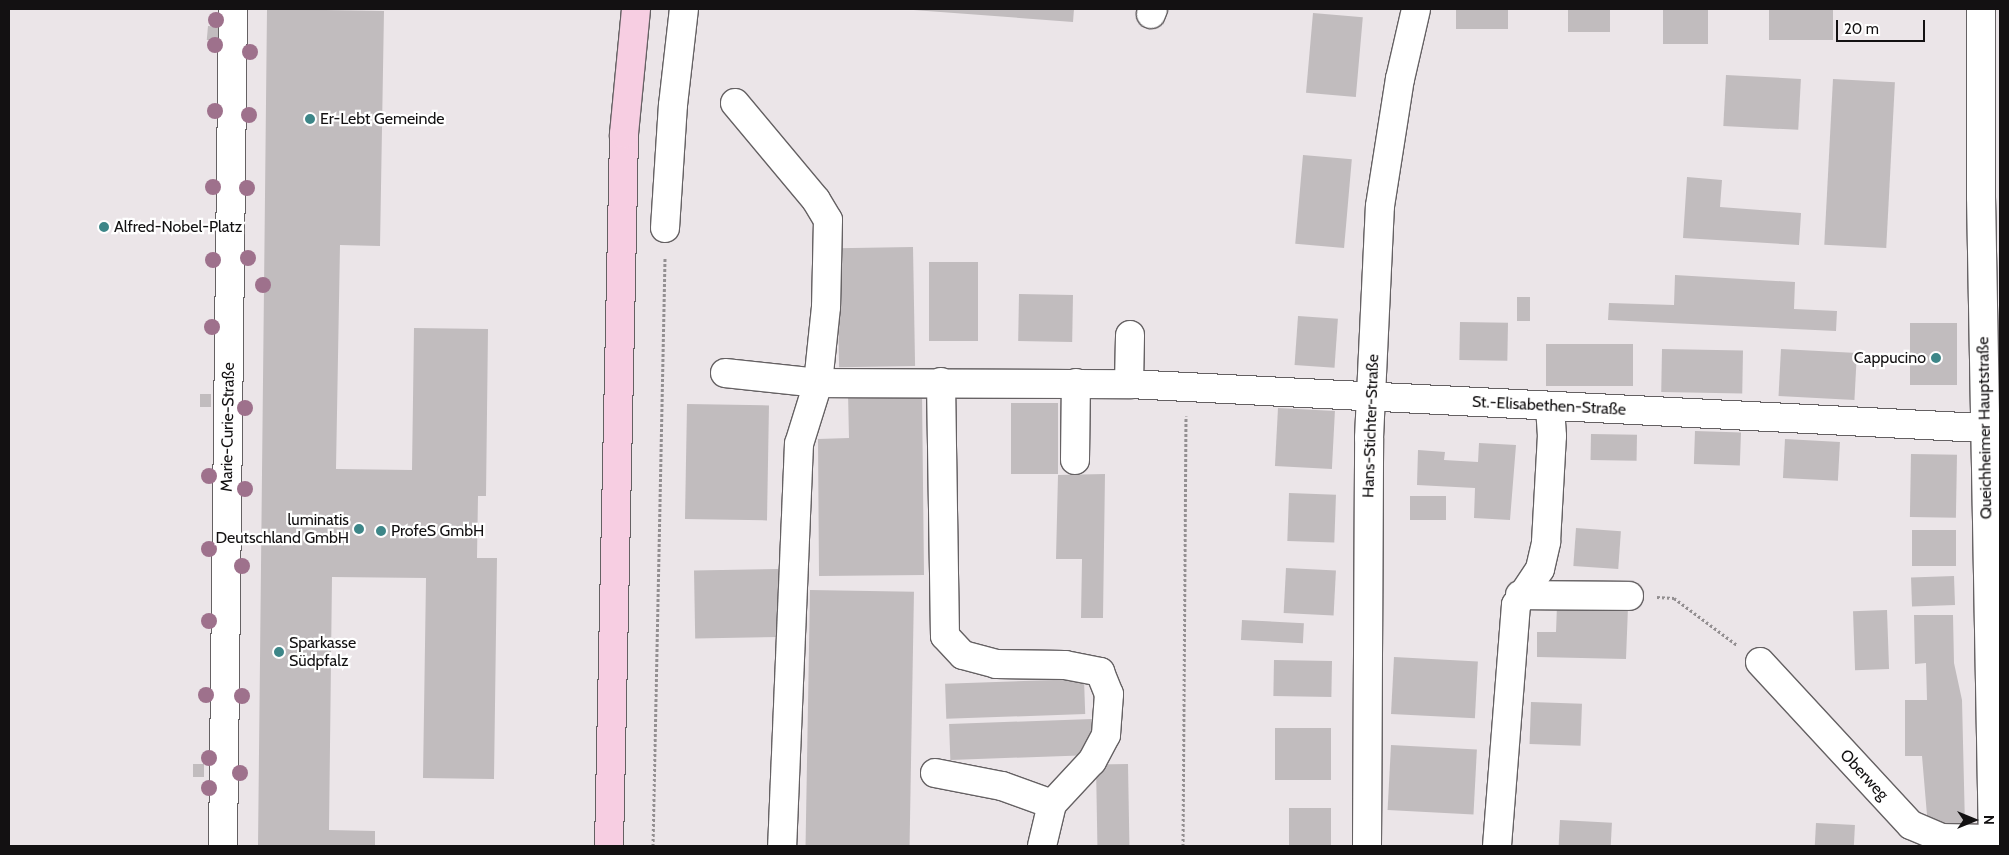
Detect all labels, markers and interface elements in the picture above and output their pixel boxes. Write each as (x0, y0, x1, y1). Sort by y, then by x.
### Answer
scale bar (1839, 10, 1928, 42)
text: 20 m (1844, 20, 1879, 38)
place label: Er-Lebt Gemeinde (320, 109, 445, 129)
marker: Er-Lebt Gemeinde (304, 113, 316, 125)
place label: Alfred-Nobel-Platz (114, 217, 242, 237)
marker: Alfred-Nobel-Platz (98, 221, 110, 233)
street label: Queichheimer Hauptstraße (1974, 337, 1996, 519)
place label: Cappucino (1854, 348, 1926, 368)
marker: Cappucino (1930, 352, 1942, 364)
street label: Hans-Stichter-Straße (1359, 354, 1383, 498)
street label: Marie-Curie-Straße (217, 362, 239, 492)
street label: St.-Elisabethen-Straße (1471, 392, 1627, 420)
place label: luminatis Deutschland GmbH (215, 510, 349, 548)
place label: ProfeS GmbH (391, 521, 484, 541)
marker: luminatis Deutschland GmbH (353, 523, 365, 535)
marker: ProfeS GmbH (375, 525, 387, 537)
place label: Sparkasse Südpfalz (289, 633, 356, 671)
marker: Sparkasse Südpfalz (273, 646, 285, 658)
street label: Oberweg (1836, 746, 1892, 804)
north arrow (1949, 795, 1999, 845)
text: N (1980, 815, 1998, 825)

